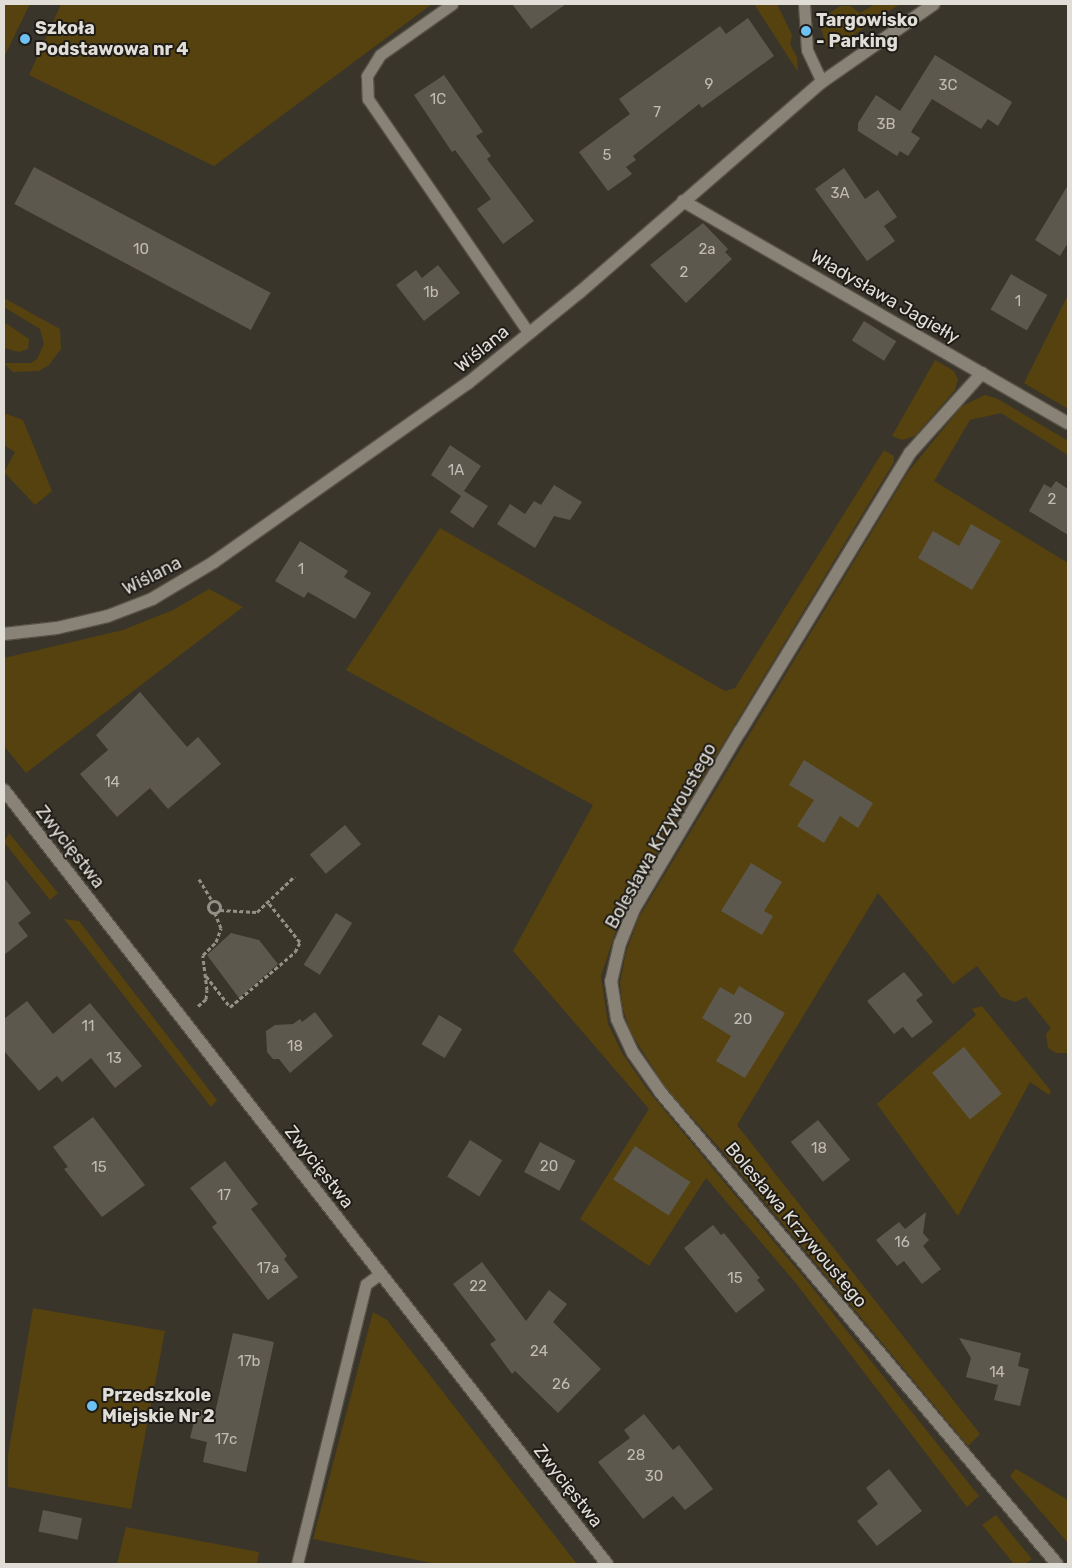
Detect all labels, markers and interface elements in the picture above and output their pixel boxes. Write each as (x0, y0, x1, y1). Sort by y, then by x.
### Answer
place label: Targowisko - Parking (816, 10, 918, 52)
place label: Szkoła Podstawowa nr 4 (35, 18, 189, 60)
marker: Targowisko - Parking (800, 25, 812, 37)
marker: Szkoła Podstawowa nr 4 (19, 33, 31, 45)
house number: 9 (705, 76, 713, 94)
house number: 3C (938, 77, 958, 95)
house number: 1C (430, 91, 446, 109)
house number: 7 (653, 104, 661, 122)
house number: 3B (876, 116, 896, 134)
house number: 5 (603, 147, 611, 165)
house number: 3A (830, 185, 850, 203)
house number: 10 (133, 241, 149, 259)
house number: 2a (698, 241, 716, 259)
street label: Władysława Jagiełły (807, 246, 963, 348)
house number: 2 (680, 264, 688, 282)
house number: 1b (423, 284, 439, 302)
house number: 1 (1015, 293, 1021, 311)
street label: Wiślana (451, 321, 513, 377)
house number: 1A (448, 462, 464, 480)
house number: 2 (1048, 491, 1056, 509)
street label: Wiślana (119, 552, 185, 600)
house number: 1 (298, 561, 304, 579)
street label: Bolesława Krzywoustego (601, 739, 721, 933)
house number: 14 (104, 774, 120, 792)
street label: Zwycięstwa (31, 801, 109, 893)
house number: 20 (734, 1011, 752, 1029)
house number: 11 (82, 1018, 94, 1036)
house number: 18 (287, 1038, 303, 1056)
house number: 13 (106, 1050, 122, 1068)
street label: Zwycięstwa (280, 1121, 358, 1213)
street label: Bolesława Krzywoustego (721, 1138, 871, 1312)
house number: 18 (811, 1140, 827, 1158)
house number: 20 (540, 1158, 558, 1176)
house number: 15 (91, 1159, 107, 1177)
house number: 17 (217, 1187, 231, 1205)
house number: 16 (894, 1234, 910, 1252)
house number: 17a (257, 1260, 279, 1278)
house number: 15 (727, 1270, 743, 1288)
house number: 22 (469, 1278, 487, 1296)
house number: 24 (530, 1343, 548, 1361)
house number: 17b (237, 1353, 261, 1371)
house number: 14 (989, 1364, 1005, 1382)
house number: 26 (552, 1376, 570, 1394)
place label: Przedszkole Miejskie Nr 2 (102, 1385, 215, 1428)
marker: Przedszkole Miejskie Nr 2 (86, 1400, 98, 1412)
house number: 17c (215, 1431, 237, 1449)
street label: Zwycięstwa (529, 1440, 607, 1532)
house number: 28 (627, 1447, 645, 1465)
house number: 30 (645, 1468, 663, 1486)

